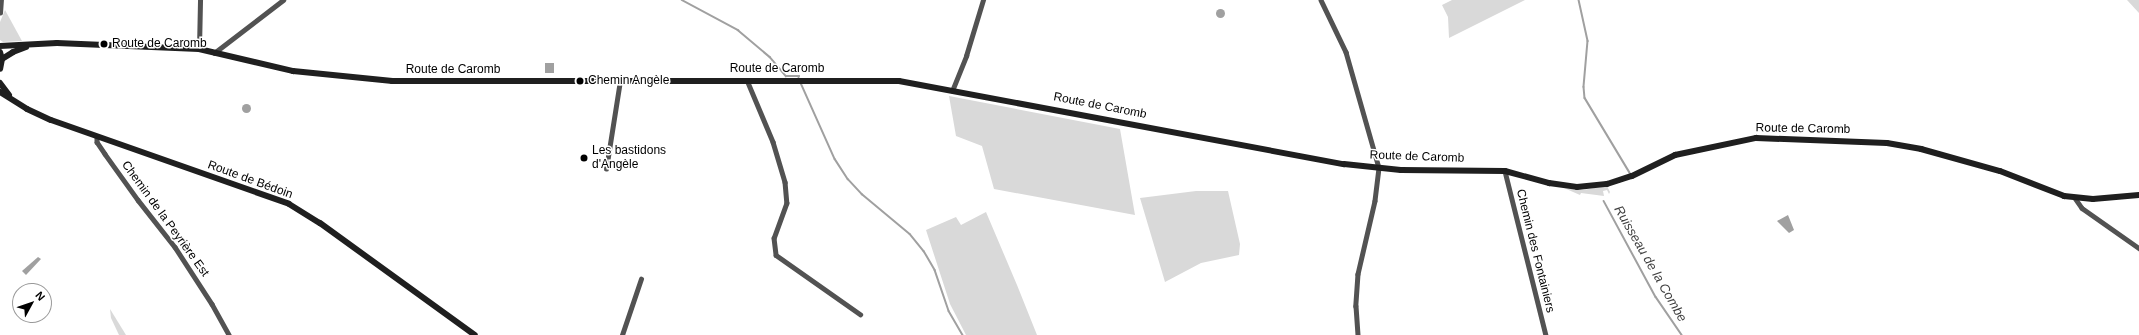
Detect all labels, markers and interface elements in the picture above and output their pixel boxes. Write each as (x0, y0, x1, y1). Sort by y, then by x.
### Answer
place label: Route de Caromb (112, 37, 207, 51)
marker: Route de Caromb (99, 39, 109, 49)
street label: Route de Caromb (730, 62, 824, 76)
street label: Route de Caromb (406, 63, 500, 77)
place label: Chemin Angèle (588, 74, 670, 88)
marker: Chemin Angèle (575, 76, 585, 86)
street label: Route de Caromb (1052, 90, 1148, 122)
street label: Route de Caromb (1756, 121, 1850, 137)
place label: Les bastidons d'Angèle (592, 144, 666, 172)
street label: Route de Caromb (1369, 148, 1465, 166)
marker: Les bastidons d'Angèle (579, 153, 589, 163)
street label: Chemin de la Peyrière Est (118, 158, 212, 280)
street label: Route de Bédoin (206, 158, 294, 202)
street label: Chemin des Fontainiers (1513, 188, 1557, 314)
water label: Ruisseau de la Combe (1610, 203, 1690, 325)
north arrow (12, 283, 52, 323)
text: N (33, 289, 48, 303)

